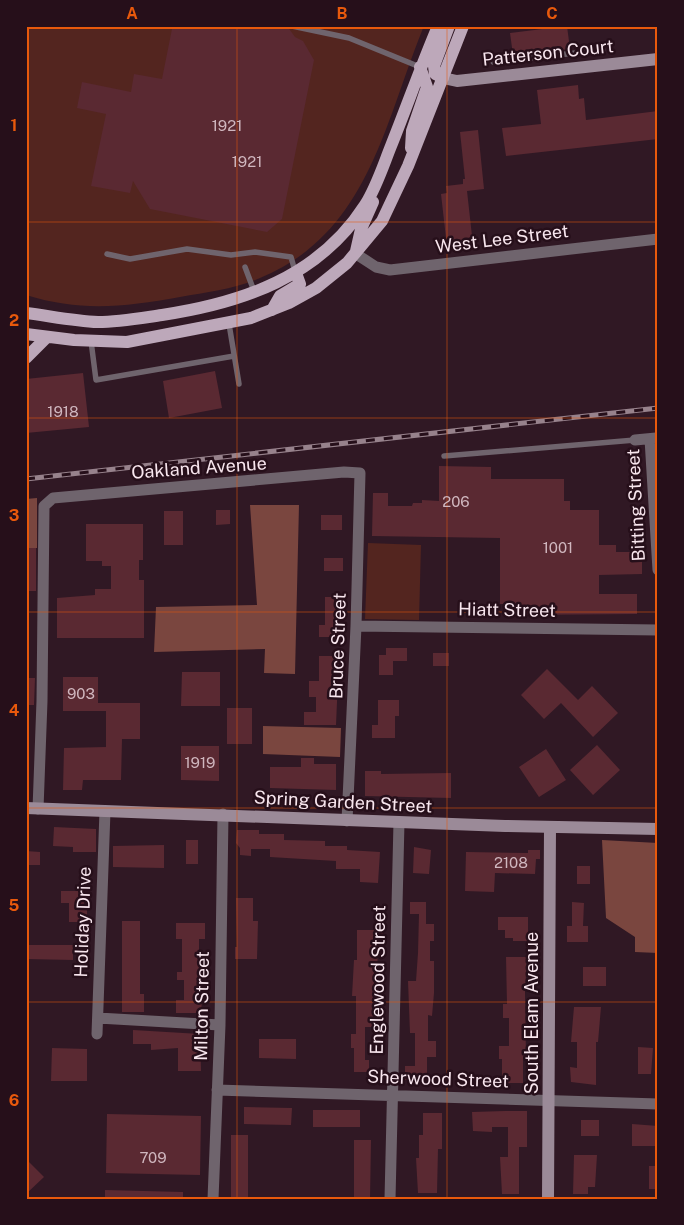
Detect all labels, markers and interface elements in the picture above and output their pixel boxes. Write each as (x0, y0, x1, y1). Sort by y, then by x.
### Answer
text: A (126, 4, 138, 23)
text: B (337, 4, 348, 23)
text: C (546, 4, 558, 23)
street label: Patterson Court (481, 35, 615, 70)
text: 1 (11, 116, 17, 135)
house number: 1921 (212, 117, 242, 134)
house number: 1921 (232, 153, 262, 170)
street label: West Lee Street (434, 220, 570, 257)
text: 2 (9, 311, 19, 330)
house number: 1918 (47, 403, 79, 420)
street label: Bitting Street (622, 448, 649, 562)
street label: Oakland Avenue (131, 452, 267, 483)
house number: 206 (442, 493, 470, 510)
text: 3 (9, 506, 19, 525)
house number: 1001 (543, 539, 573, 556)
street label: Bruce Street (325, 592, 350, 699)
street label: Hiatt Street (458, 598, 556, 621)
house number: 903 (67, 685, 95, 702)
text: 4 (9, 701, 20, 720)
house number: 1919 (185, 754, 215, 771)
street label: Spring Garden Street (253, 786, 433, 817)
house number: 2108 (494, 854, 528, 871)
street label: Holiday Drive (70, 866, 95, 978)
text: 5 (9, 896, 20, 915)
street label: Englewood Street (366, 905, 389, 1055)
street label: South Elam Avenue (521, 932, 542, 1094)
street label: Milton Street (190, 951, 213, 1061)
street label: Sherwood Street (367, 1066, 509, 1091)
text: 6 (9, 1091, 19, 1110)
house number: 709 (139, 1149, 167, 1166)

